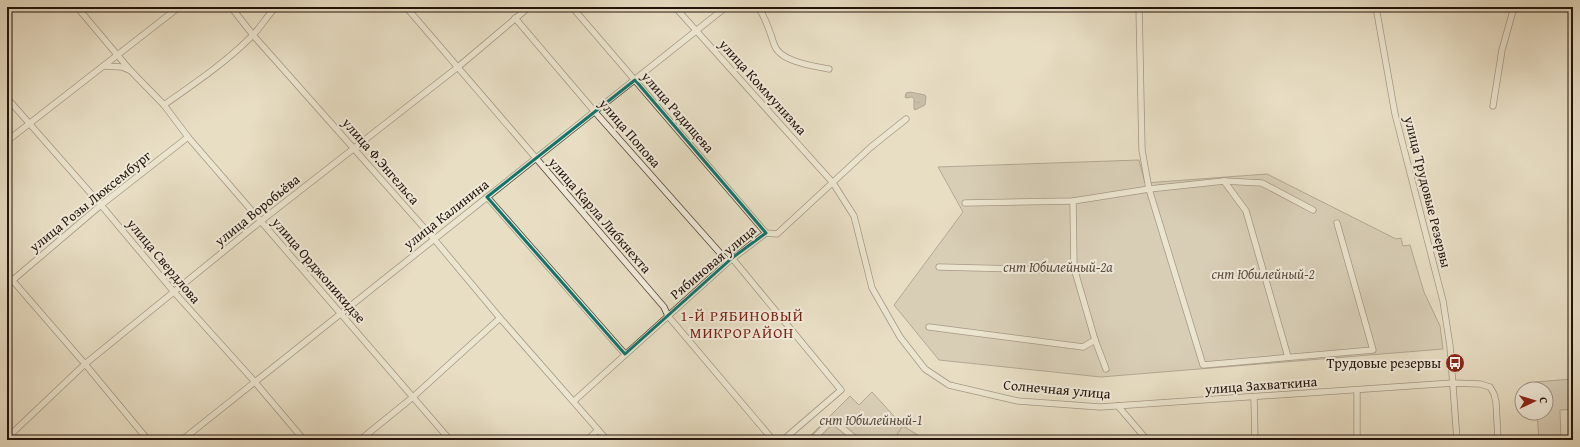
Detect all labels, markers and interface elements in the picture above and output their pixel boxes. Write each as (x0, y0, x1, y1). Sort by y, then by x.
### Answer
street label: улица Коммунизма (714, 34, 812, 140)
street label: улица Радищева (636, 66, 719, 157)
street label: улица Попова (594, 93, 666, 172)
street label: улица Ф.Энгельса (337, 112, 425, 209)
street label: улица Трудовые Резервы (1399, 113, 1457, 270)
street label: улица Розы Люксембург (24, 146, 155, 257)
street label: улица Карла Либкнехта (543, 152, 656, 278)
street label: улица Воробьёва (209, 169, 304, 251)
street label: улица Калинина (398, 174, 493, 254)
street label: улица Орджоникидзе (267, 212, 371, 328)
street label: улица Свердлова (122, 213, 206, 308)
street label: Рябиновая улица (666, 220, 761, 304)
park label: снт Юбилейный-2а (1003, 257, 1113, 277)
park label: снт Юбилейный-2 (1211, 264, 1315, 284)
district label: 1-Й РЯБИНОВЫЙ МИКРОРАЙОН (680, 305, 804, 343)
bus stop icon: Трудовые резервы (1444, 352, 1466, 374)
place label: Трудовые резервы (1326, 353, 1441, 373)
street label: улица Захваткина (1203, 371, 1318, 399)
street label: Солнечная улица (1003, 374, 1112, 404)
north arrow (1514, 381, 1554, 421)
text: С (1536, 397, 1552, 404)
park label: снт Юбилейный-1 (819, 410, 923, 430)

